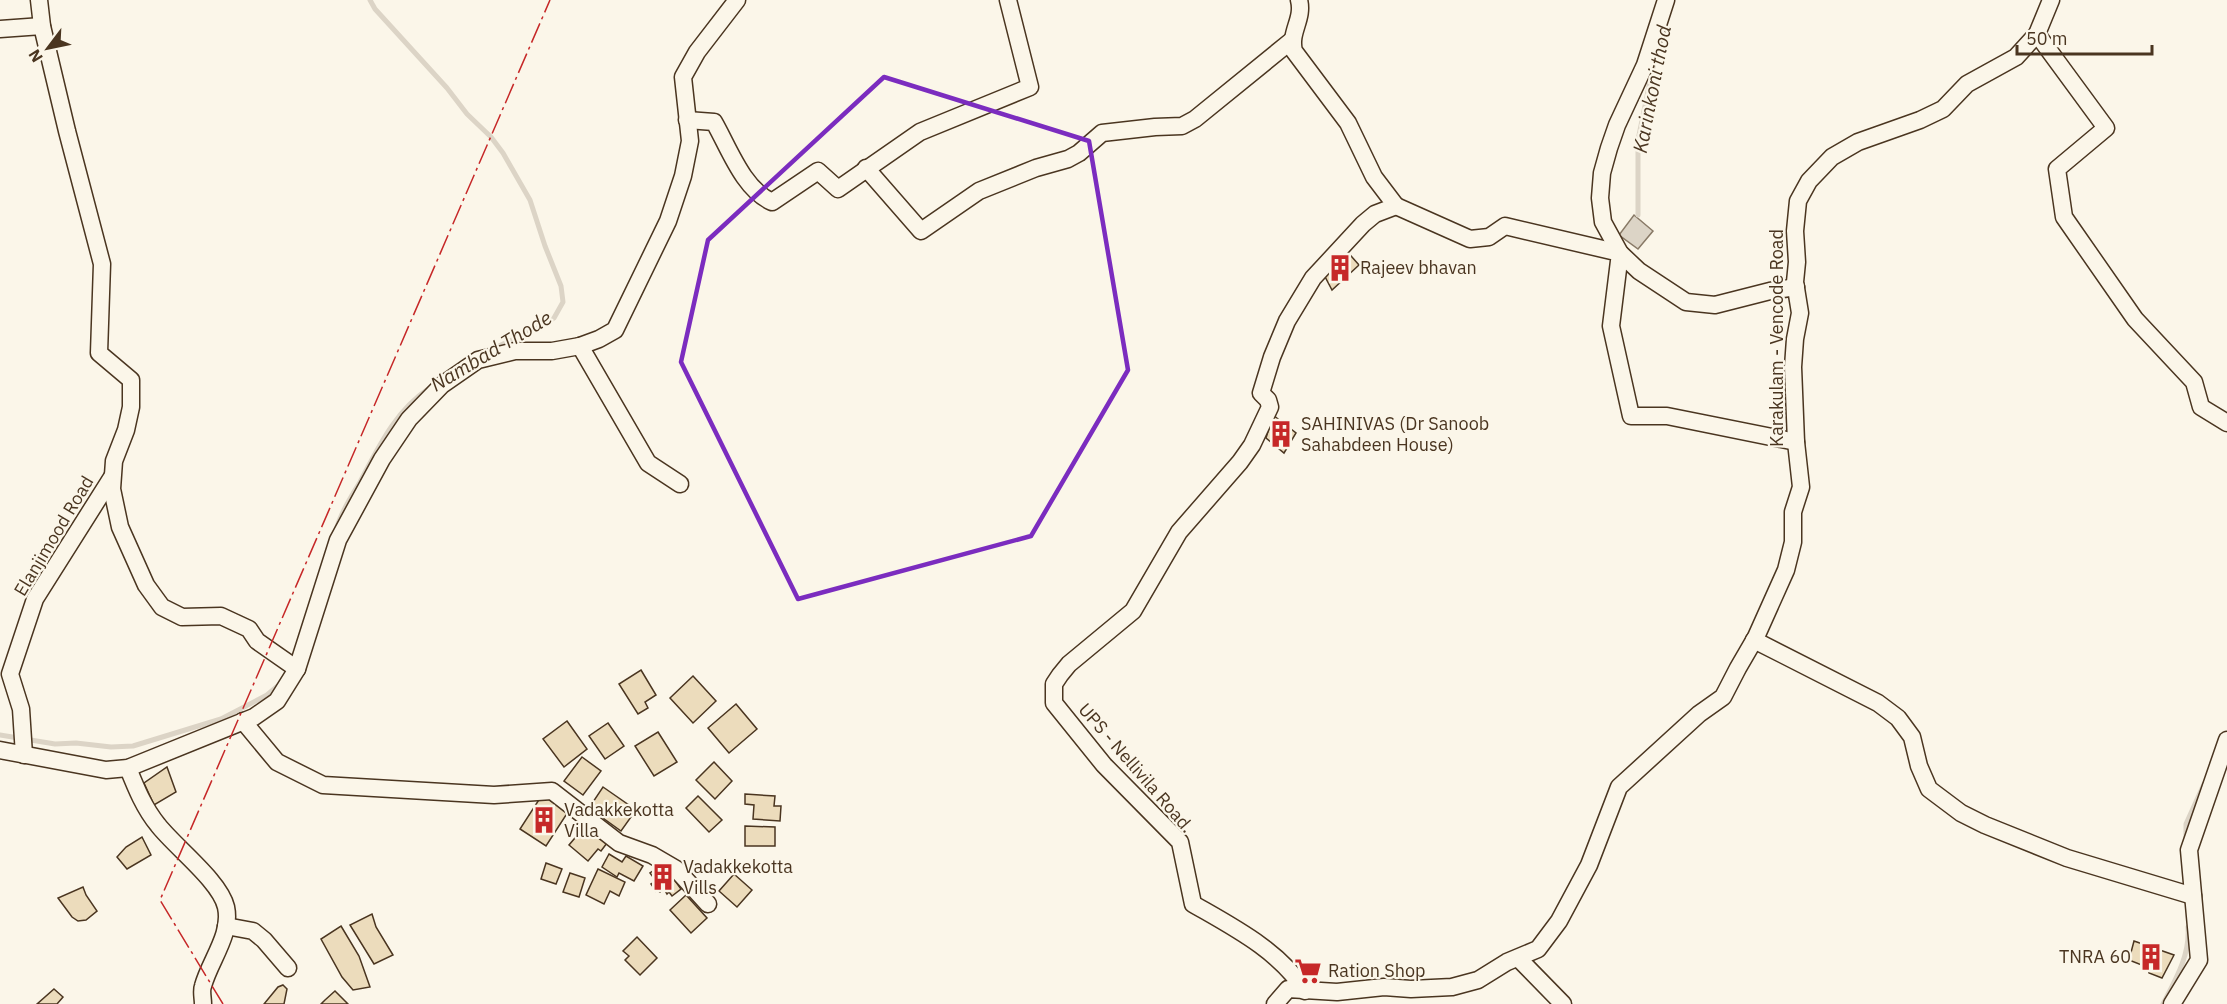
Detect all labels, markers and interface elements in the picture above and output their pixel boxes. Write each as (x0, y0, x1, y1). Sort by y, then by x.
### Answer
north arrow (18, 18, 78, 78)
scale bar (2017, 18, 2152, 56)
water label: Karinkoni thod (1626, 22, 1677, 155)
text: 50 m (2026, 27, 2068, 50)
text: N (24, 46, 47, 66)
street label: Karakulam - Vencode Road (1765, 229, 1788, 447)
building icon: Rajeev bhavan (1325, 253, 1355, 283)
place label: Rajeev bhavan (1360, 256, 1477, 279)
water label: Nambad Thode (425, 304, 556, 397)
place label: SAHINIVAS (Dr Sanoob Sahabdeen House) (1301, 412, 1489, 456)
building icon: SAHINIVAS (Dr Sanoob Sahabdeen House) (1266, 419, 1296, 449)
street label: Elanjimood Road (9, 471, 98, 600)
street label: UPS - Nellivila Road. (1074, 698, 1199, 837)
place label: Vadakkekotta Villa (564, 798, 674, 842)
building icon: Vadakkekotta Villa (529, 805, 559, 835)
place label: Vadakkekotta Vills (683, 855, 793, 899)
building icon: Vadakkekotta Vills (648, 862, 678, 892)
building icon: TNRA 60 (2136, 942, 2166, 972)
place label: TNRA 60 (2059, 945, 2131, 968)
supermarket icon: Ration Shop (1293, 956, 1323, 986)
place label: Ration Shop (1328, 959, 1426, 982)

